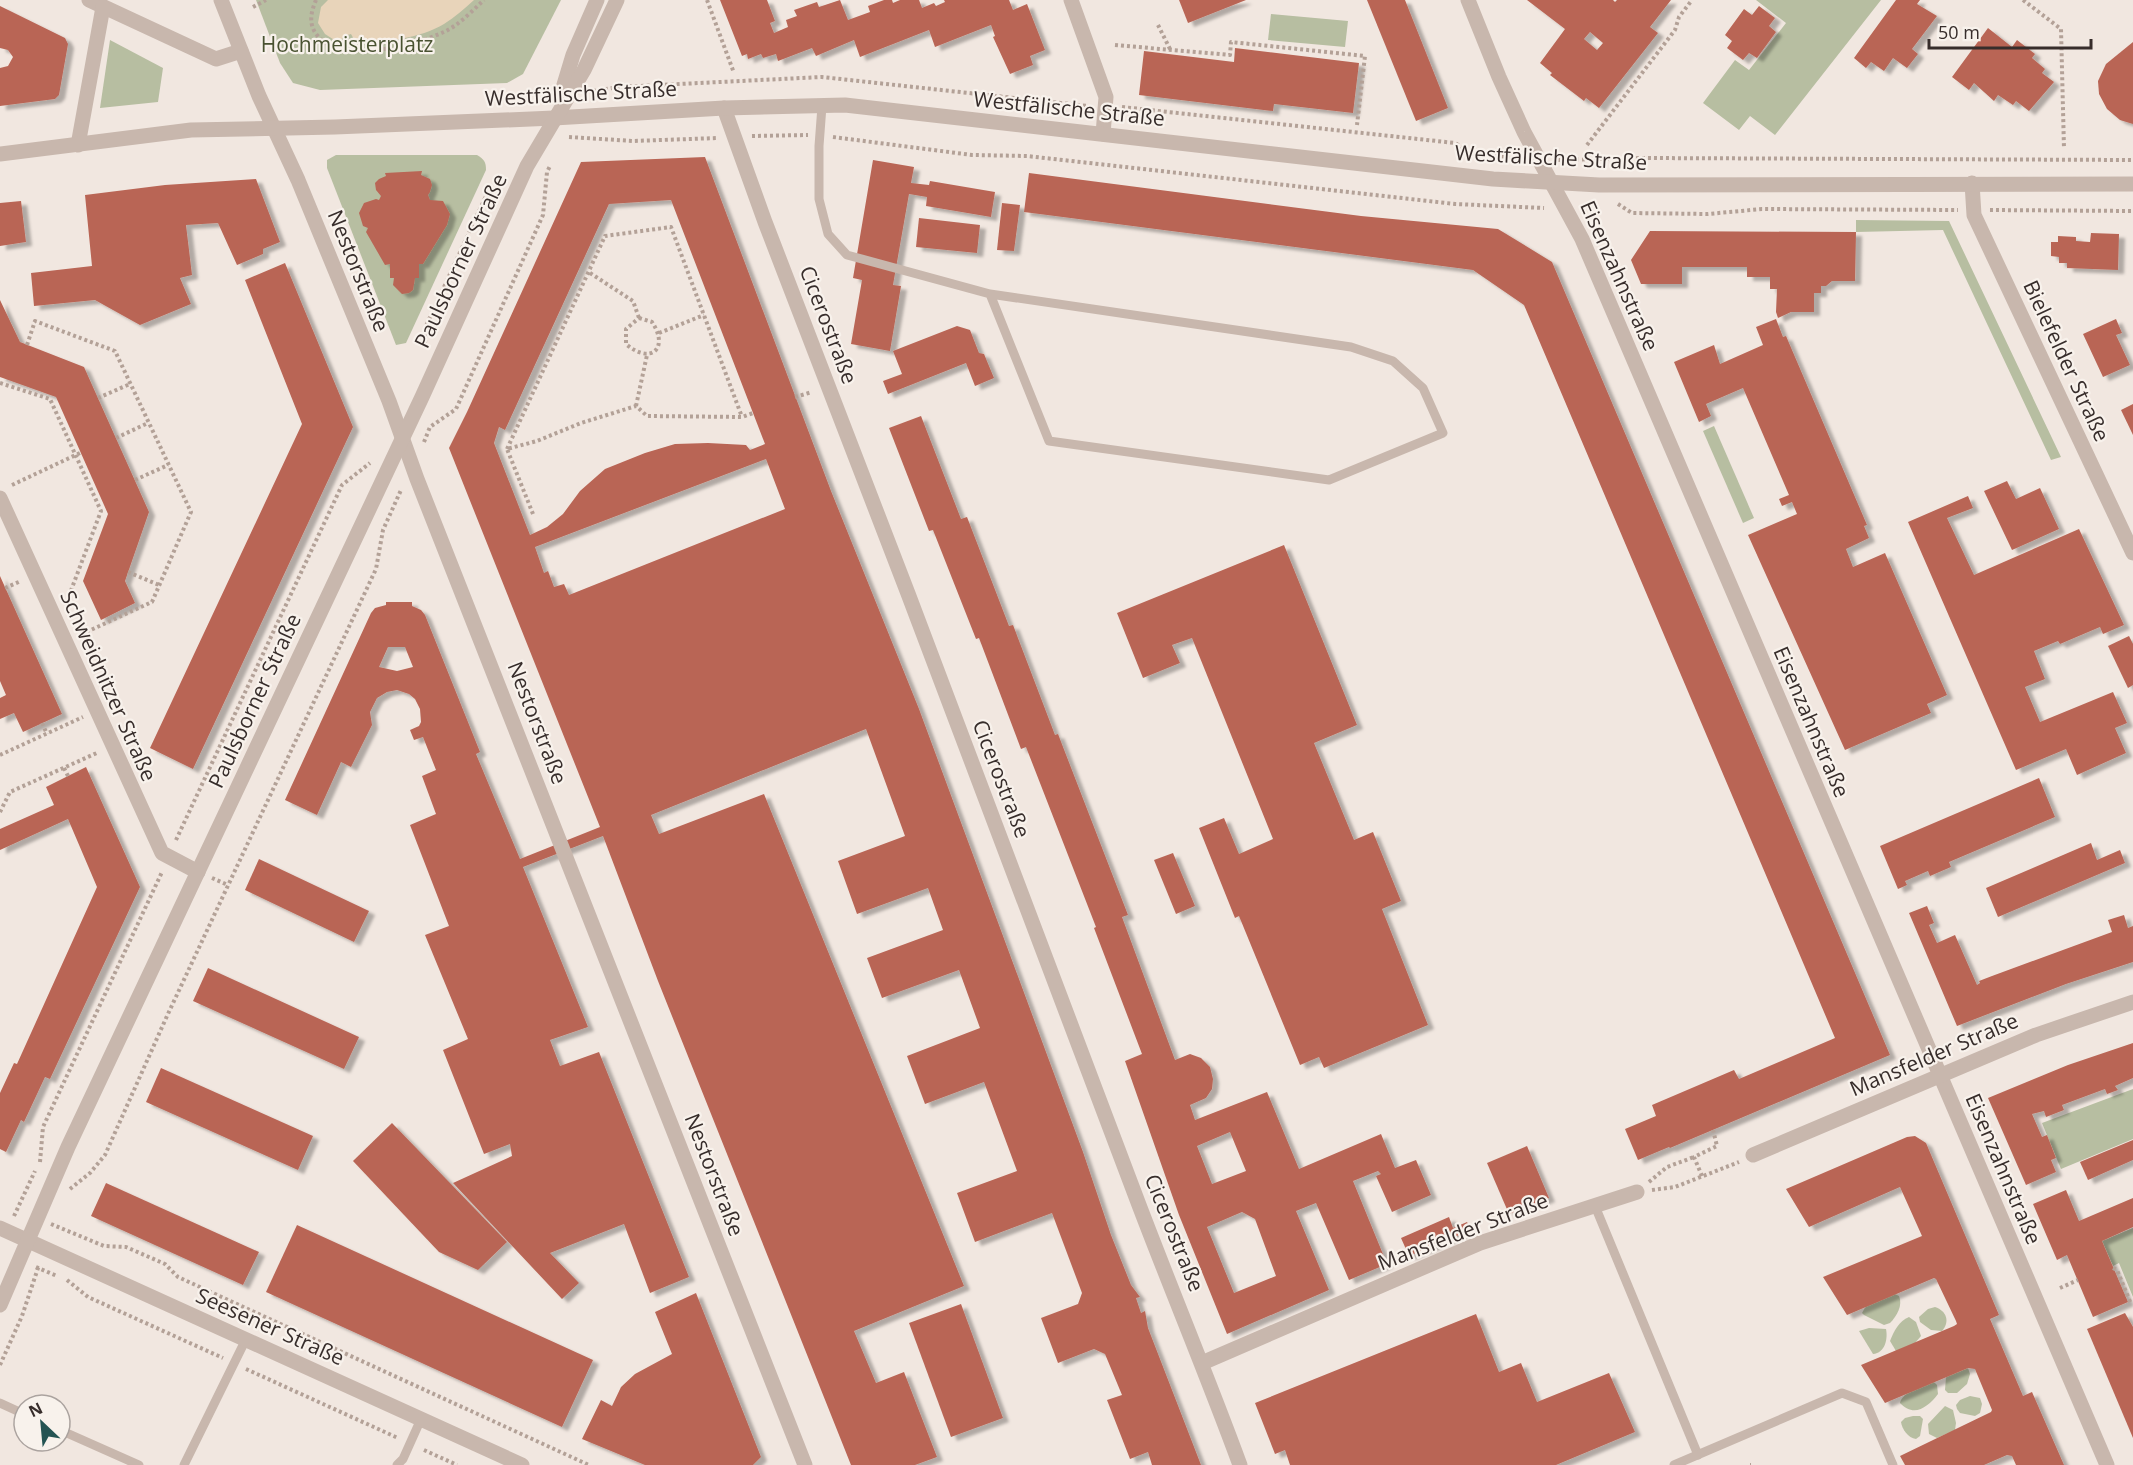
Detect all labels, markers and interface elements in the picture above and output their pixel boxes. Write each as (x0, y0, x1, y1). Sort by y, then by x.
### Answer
scale bar (1929, 12, 2091, 50)
text: 50 m (1938, 20, 1980, 44)
park label: Hochmeisterplatz (261, 30, 433, 58)
street label: Westfälische Straße (484, 74, 678, 112)
street label: Westfälische Straße (972, 84, 1166, 132)
street label: Westfälische Straße (1454, 138, 1648, 176)
street label: Paulsborner Straße (407, 169, 513, 352)
street label: Eisenzahnstraße (1574, 196, 1666, 355)
street label: Nestorstraße (322, 206, 396, 336)
street label: Cicerostraße (794, 262, 864, 388)
street label: Bielefelder Straße (2017, 275, 2117, 446)
street label: Schweidnitzer Straße (54, 586, 164, 785)
street label: Paulsborner Straße (201, 609, 307, 792)
street label: Eisenzahnstraße (1767, 642, 1856, 801)
street label: Nestorstraße (502, 657, 574, 788)
street label: Cicerostraße (967, 716, 1037, 842)
street label: Mansfelder Straße (1845, 1006, 2022, 1102)
street label: Eisenzahnstraße (1959, 1089, 2048, 1248)
street label: Nestorstraße (679, 1109, 751, 1240)
street label: Cicerostraße (1139, 1170, 1211, 1295)
street label: Mansfelder Straße (1373, 1186, 1552, 1276)
street label: Seesener Straße (192, 1281, 349, 1371)
north arrow (12, 1393, 72, 1453)
text: N (25, 1397, 46, 1422)

